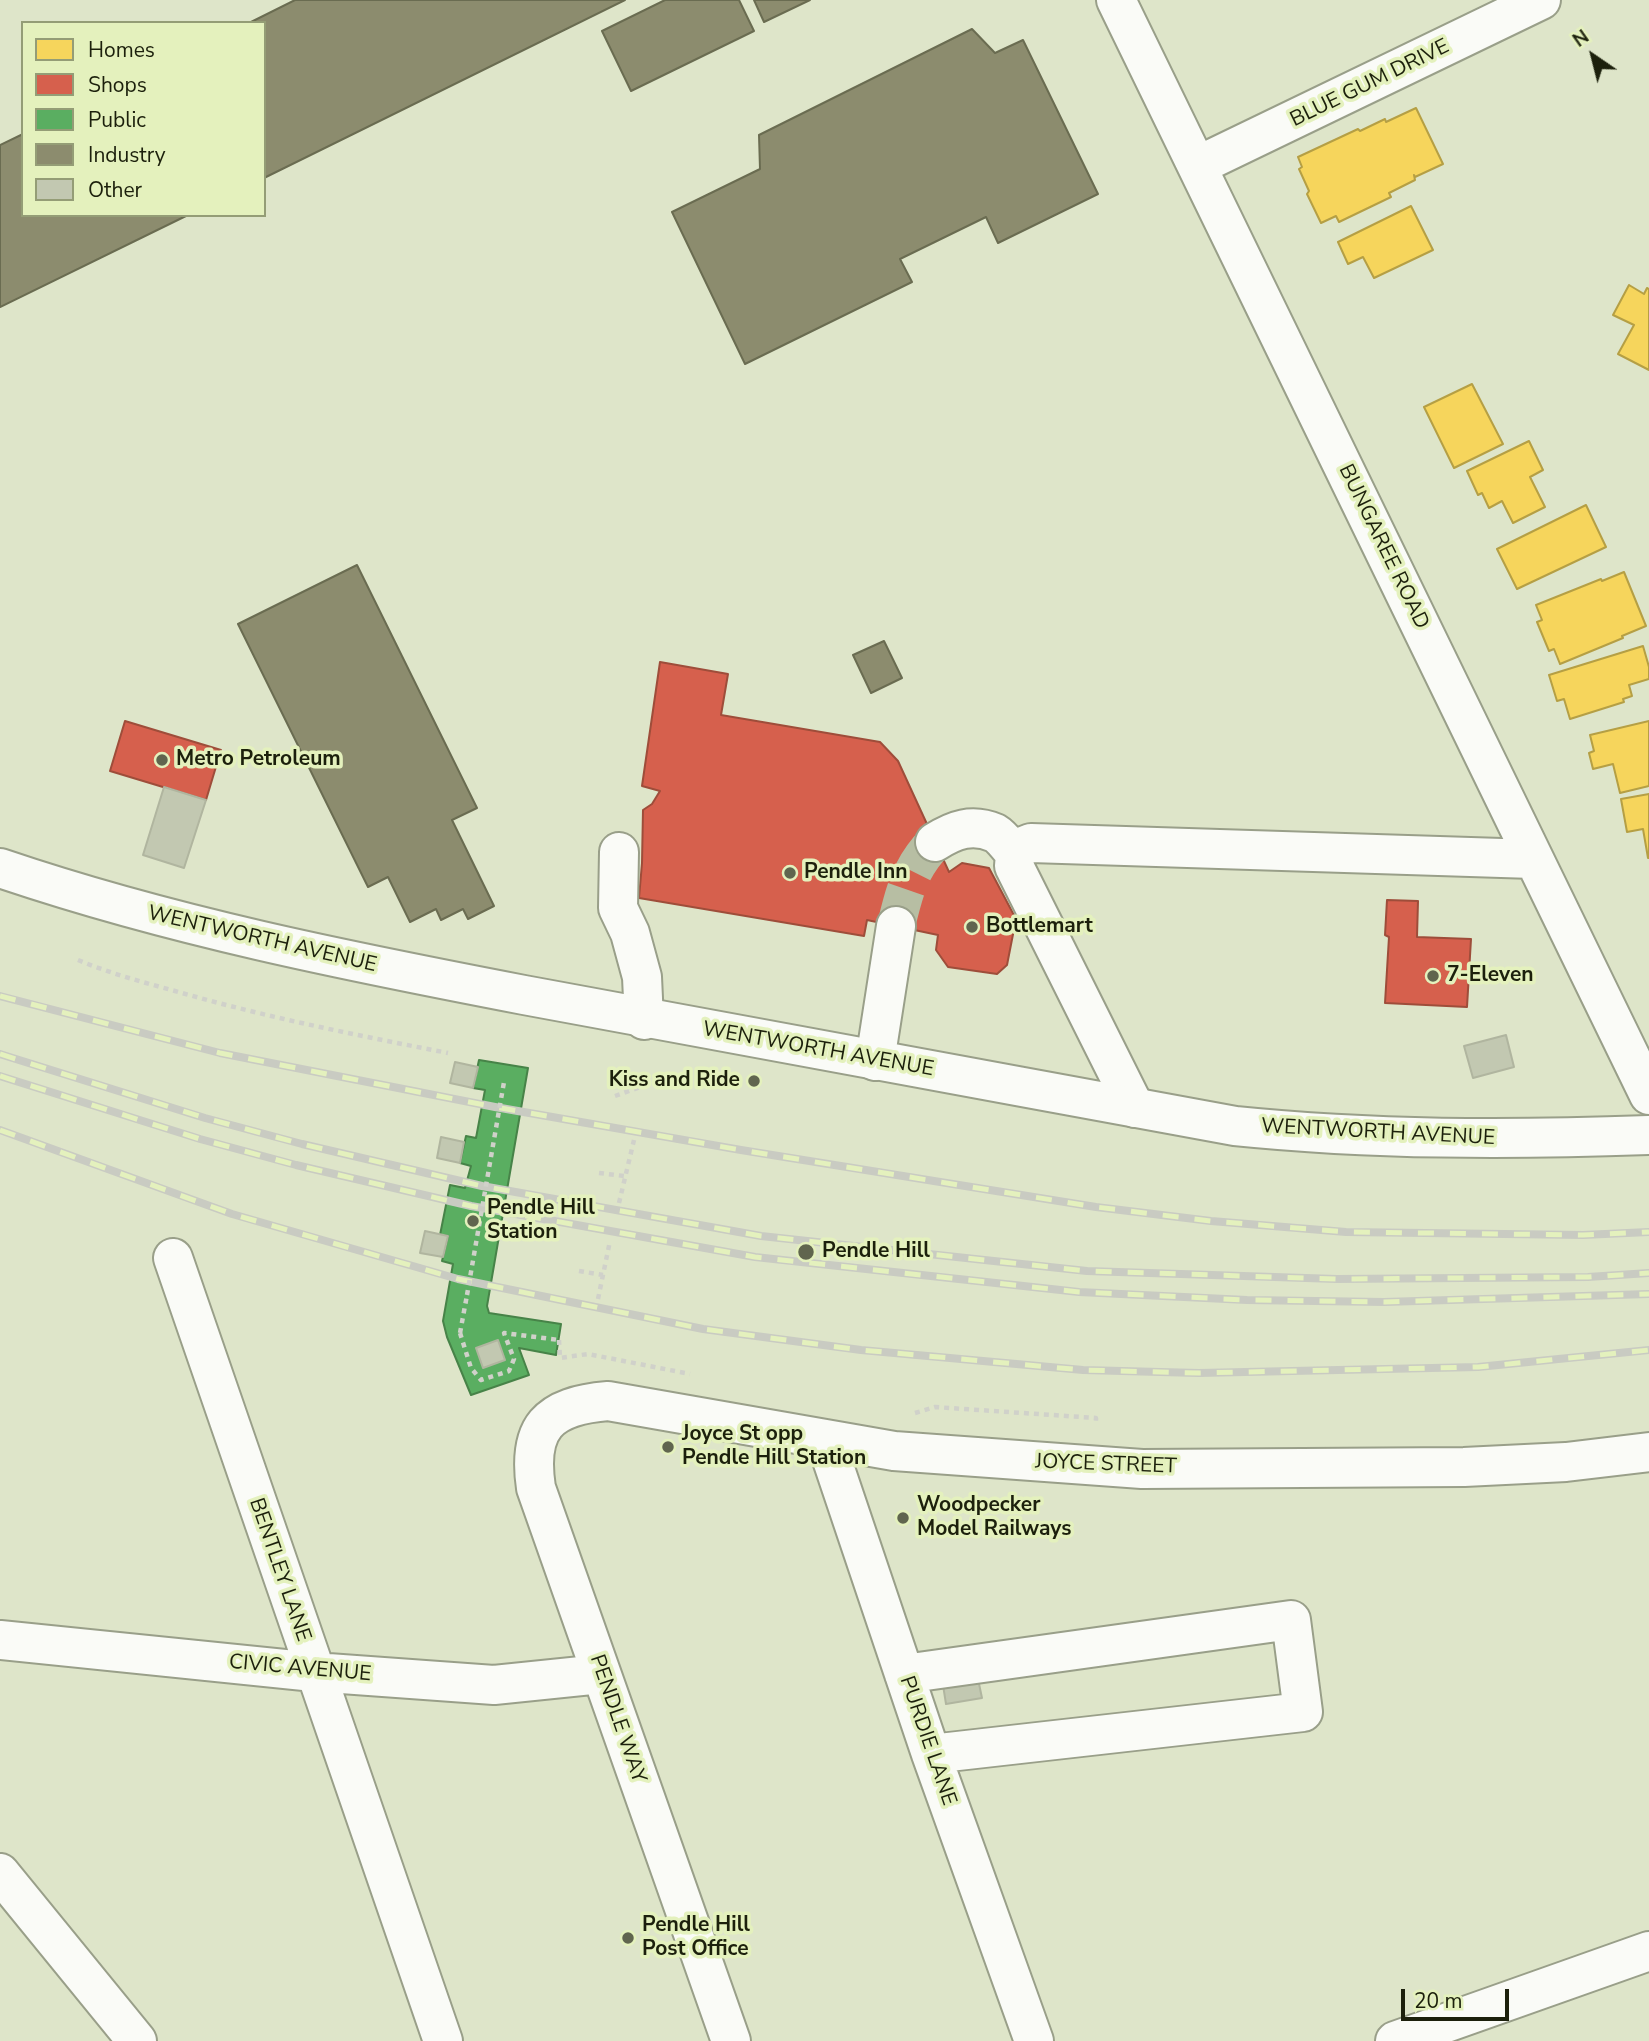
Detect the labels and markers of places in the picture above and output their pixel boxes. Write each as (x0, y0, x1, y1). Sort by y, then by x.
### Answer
place label: Metro Petroleum (176, 747, 341, 773)
marker: Metro Petroleum (154, 752, 170, 768)
place label: Pendle Inn (804, 860, 908, 886)
marker: Pendle Inn (782, 865, 798, 881)
place label: Bottlemart (986, 914, 1093, 940)
marker: Bottlemart (964, 919, 980, 935)
place label: 7-Eleven (1447, 963, 1534, 989)
marker: 7-Eleven (1425, 968, 1441, 984)
place label: Kiss and Ride (609, 1068, 740, 1094)
marker: Kiss and Ride (746, 1073, 762, 1089)
place label: Pendle Hill Station (487, 1196, 595, 1246)
marker: Pendle Hill Station (465, 1213, 481, 1229)
place label: Pendle Hill (822, 1239, 930, 1265)
marker: Pendle Hill (796, 1242, 816, 1262)
place label: Joyce St opp Pendle Hill Station (682, 1422, 866, 1472)
marker: Joyce St opp Pendle Hill Station (660, 1439, 676, 1455)
place label: Woodpecker Model Railways (917, 1493, 1071, 1543)
marker: Woodpecker Model Railways (895, 1510, 911, 1526)
place label: Pendle Hill Post Office (642, 1913, 750, 1963)
marker: Pendle Hill Post Office (620, 1930, 636, 1946)

